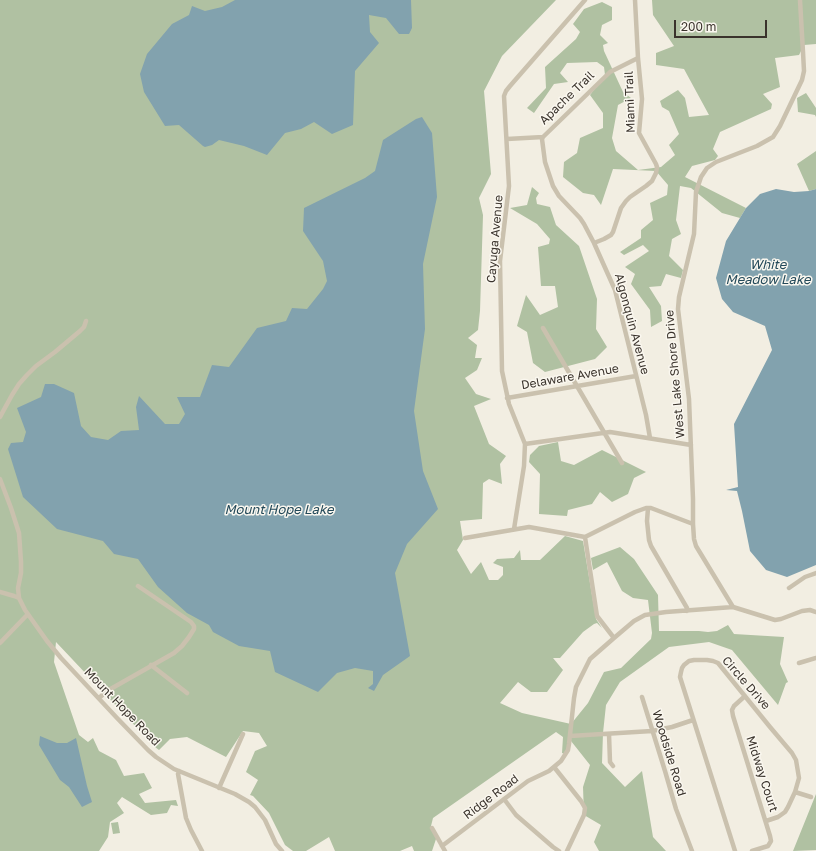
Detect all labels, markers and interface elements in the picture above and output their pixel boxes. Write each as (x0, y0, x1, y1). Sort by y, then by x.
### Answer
scale bar (676, 12, 769, 38)
text: 200 m (681, 19, 716, 34)
street label: Apache Trail (537, 68, 597, 128)
street label: Miami Trail (622, 71, 638, 133)
street label: Cayuga Avenue (484, 194, 506, 284)
water label: White Meadow Lake (725, 257, 811, 288)
street label: Algonquin Avenue (612, 272, 652, 376)
street label: West Lake Shore Drive (662, 309, 688, 439)
street label: Delaware Avenue (520, 361, 620, 393)
water label: Mount Hope Lake (224, 502, 334, 518)
street label: Circle Drive (719, 653, 773, 713)
street label: Mount Hope Road (81, 665, 163, 749)
street label: Woodside Road (649, 708, 689, 798)
street label: Midway Court (743, 734, 781, 814)
street label: Ridge Road (461, 772, 521, 822)

